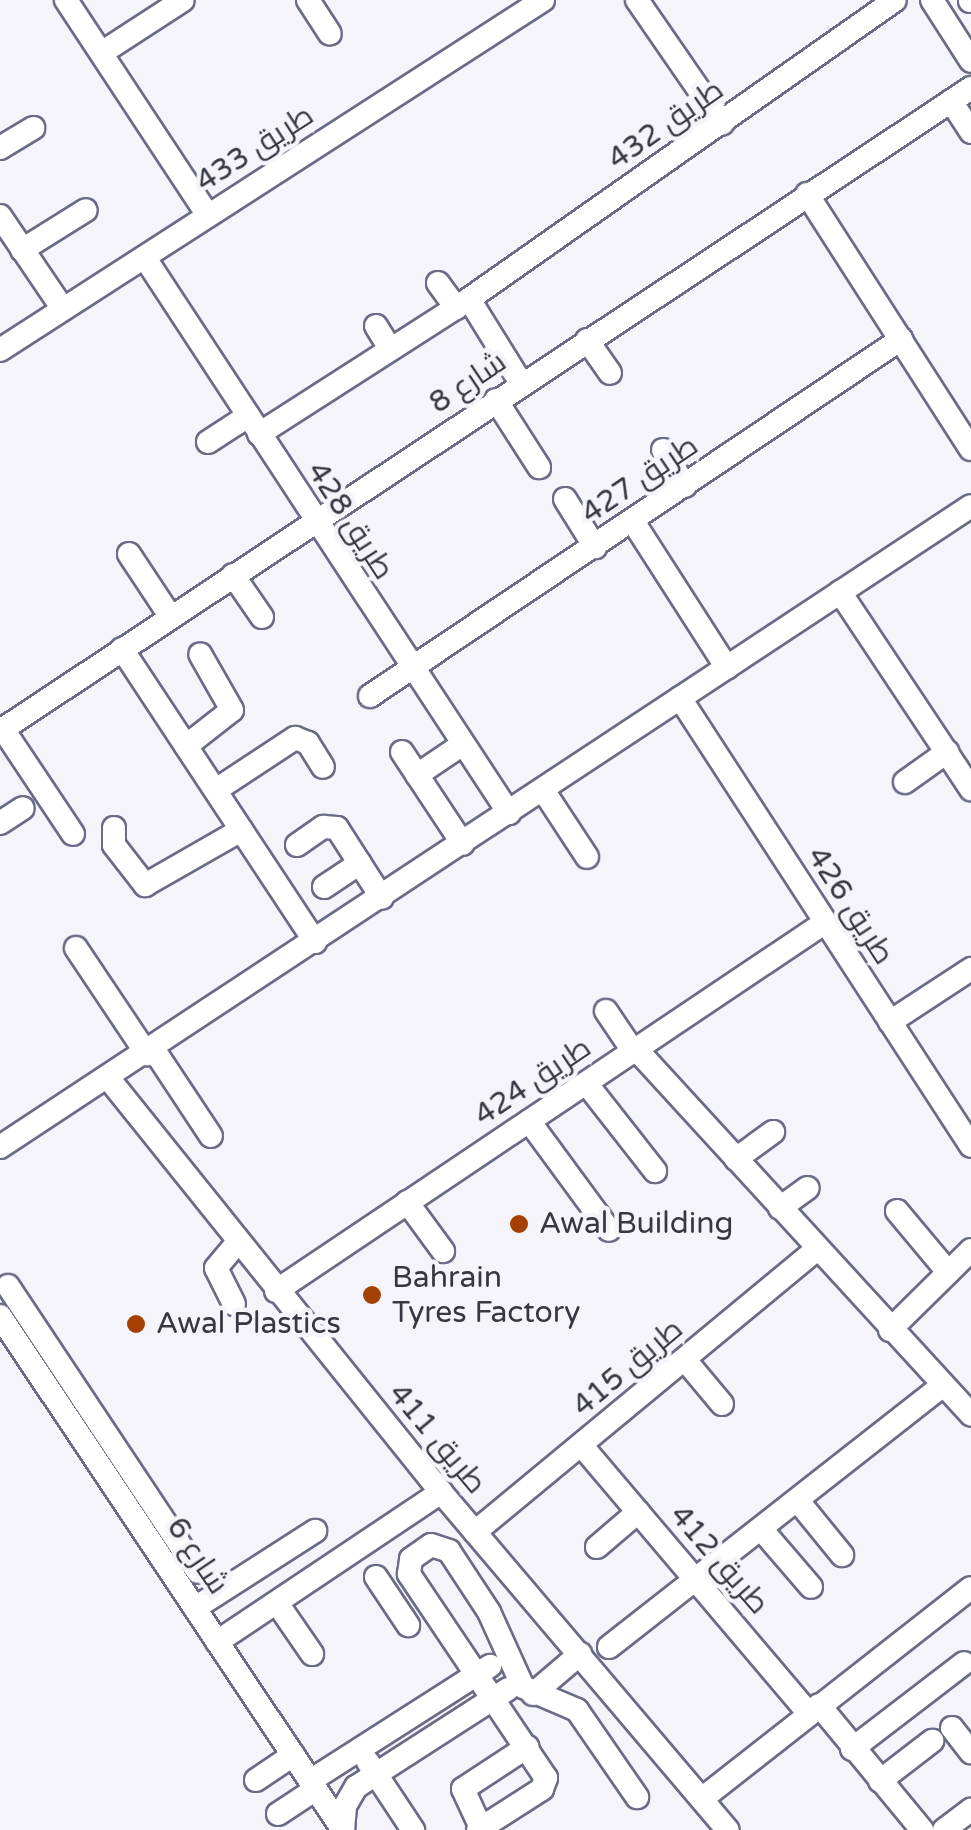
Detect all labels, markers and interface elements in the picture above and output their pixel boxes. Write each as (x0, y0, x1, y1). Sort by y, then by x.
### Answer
street label: طريق 432 (601, 72, 731, 178)
street label: طريق 433 (189, 98, 321, 200)
street label: شارع 8 (423, 344, 513, 422)
street label: طريق 427 (575, 428, 705, 532)
street label: طريق 428 (299, 455, 401, 587)
street label: طريق 426 (799, 840, 901, 972)
street label: طريق 424 (468, 1030, 598, 1134)
place label: Awal Building (539, 1206, 733, 1242)
marker: Awal Building (508, 1213, 530, 1235)
place label: Bahrain Tyres Factory (392, 1260, 580, 1330)
marker: Bahrain Tyres Factory (361, 1284, 383, 1306)
place label: Awal Plastics (156, 1306, 341, 1342)
street label: طريق 415 (566, 1312, 690, 1424)
marker: Awal Plastics (125, 1313, 147, 1335)
street label: طريق 411 (381, 1377, 493, 1501)
street label: طريق 412 (662, 1498, 776, 1622)
street label: شارع 6 (158, 1511, 236, 1601)

